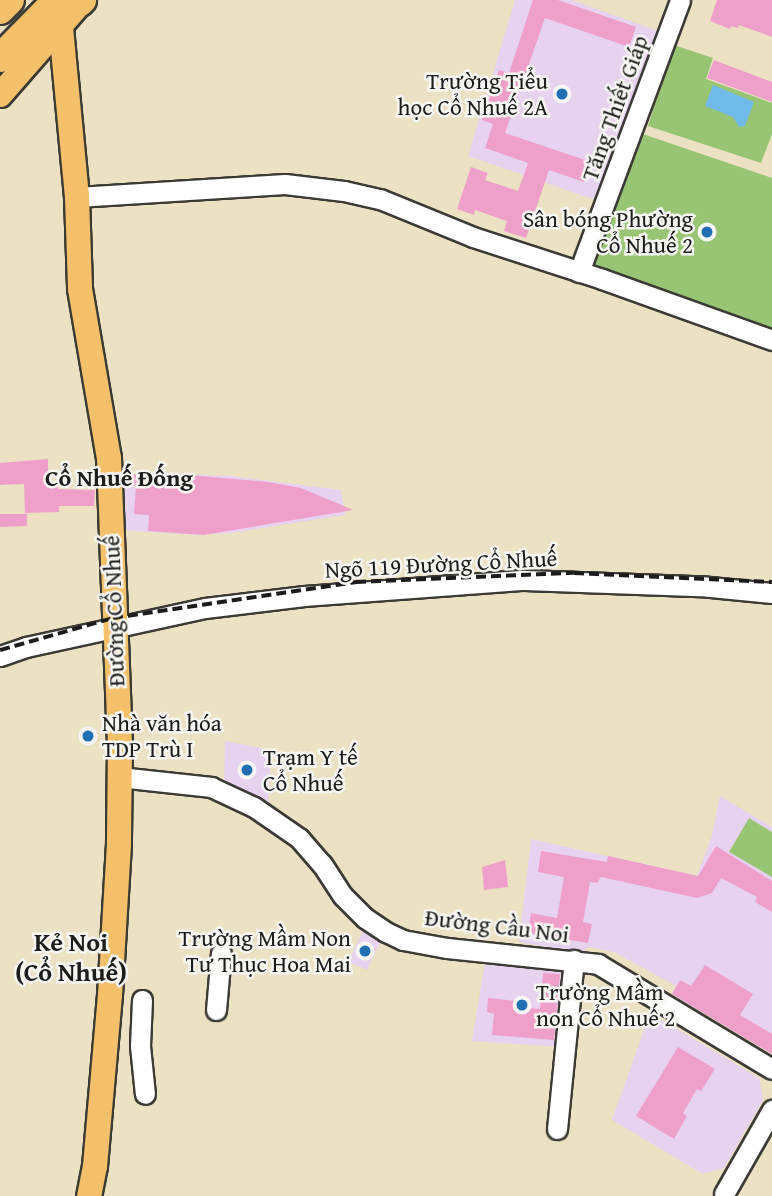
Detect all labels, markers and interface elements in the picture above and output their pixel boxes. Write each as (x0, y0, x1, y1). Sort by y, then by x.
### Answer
street label: Tăng Thiết Giáp (576, 32, 654, 184)
place label: Trường Tiểu học Cổ Nhuế 2A (398, 67, 548, 121)
marker: Trường Tiểu học Cổ Nhuế 2A (554, 86, 570, 102)
place label: Sân bóng Phường Cổ Nhuế 2 (523, 205, 693, 259)
marker: Sân bóng Phường Cổ Nhuế 2 (699, 224, 715, 240)
district label: Cổ Nhuế Đống (45, 464, 193, 492)
street label: Đường Cổ Nhuế (98, 535, 130, 687)
street label: Ngõ 119 Đường Cổ Nhuế (324, 544, 558, 584)
place label: Nhà văn hóa TDP Trù I (102, 709, 222, 763)
marker: Nhà văn hóa TDP Trù I (80, 728, 96, 744)
place label: Trạm Y tế Cổ Nhuế (263, 743, 358, 797)
marker: Trạm Y tế Cổ Nhuế (237, 760, 257, 780)
street label: Đường Cầu Noi (423, 903, 571, 949)
place label: Trường Mầm Non Tư Thục Hoa Mai (179, 924, 351, 978)
district label: Kẻ Noi (Cổ Nhuế) (15, 926, 127, 988)
marker: Trường Mầm Non Tư Thục Hoa Mai (357, 943, 373, 959)
place label: Trường Mầm non Cổ Nhuế 2 (536, 978, 675, 1032)
marker: Trường Mầm non Cổ Nhuế 2 (514, 997, 530, 1013)

